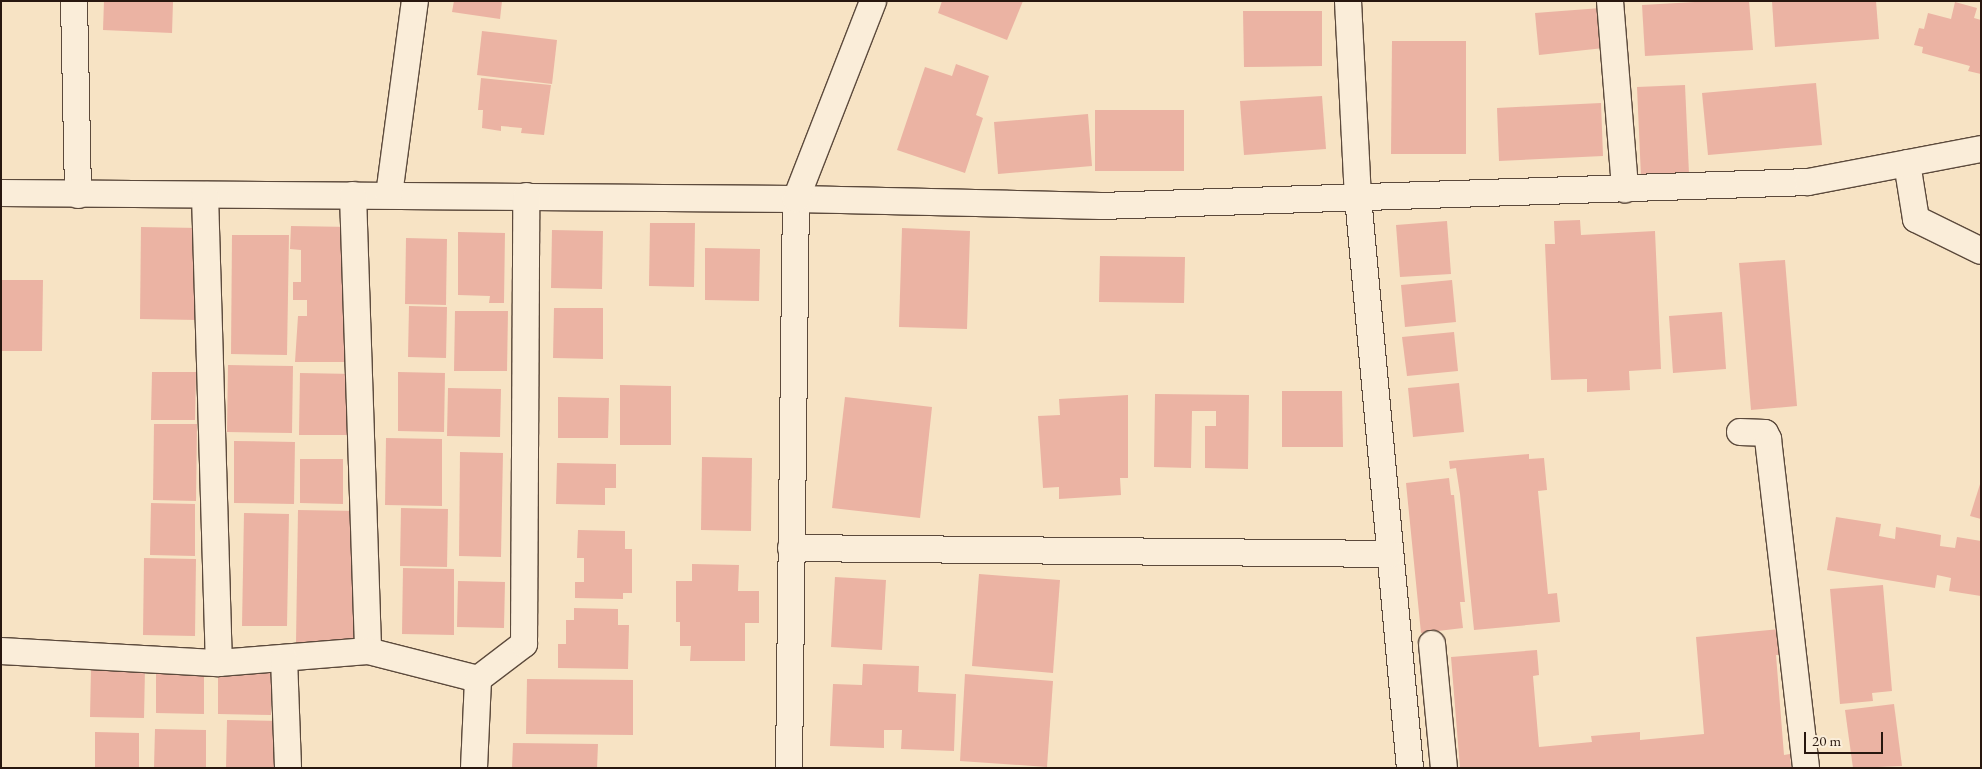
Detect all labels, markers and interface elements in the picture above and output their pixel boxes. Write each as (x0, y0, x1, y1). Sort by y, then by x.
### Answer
scale bar (1807, 722, 1886, 754)
text: 20 m (1812, 731, 1841, 750)

